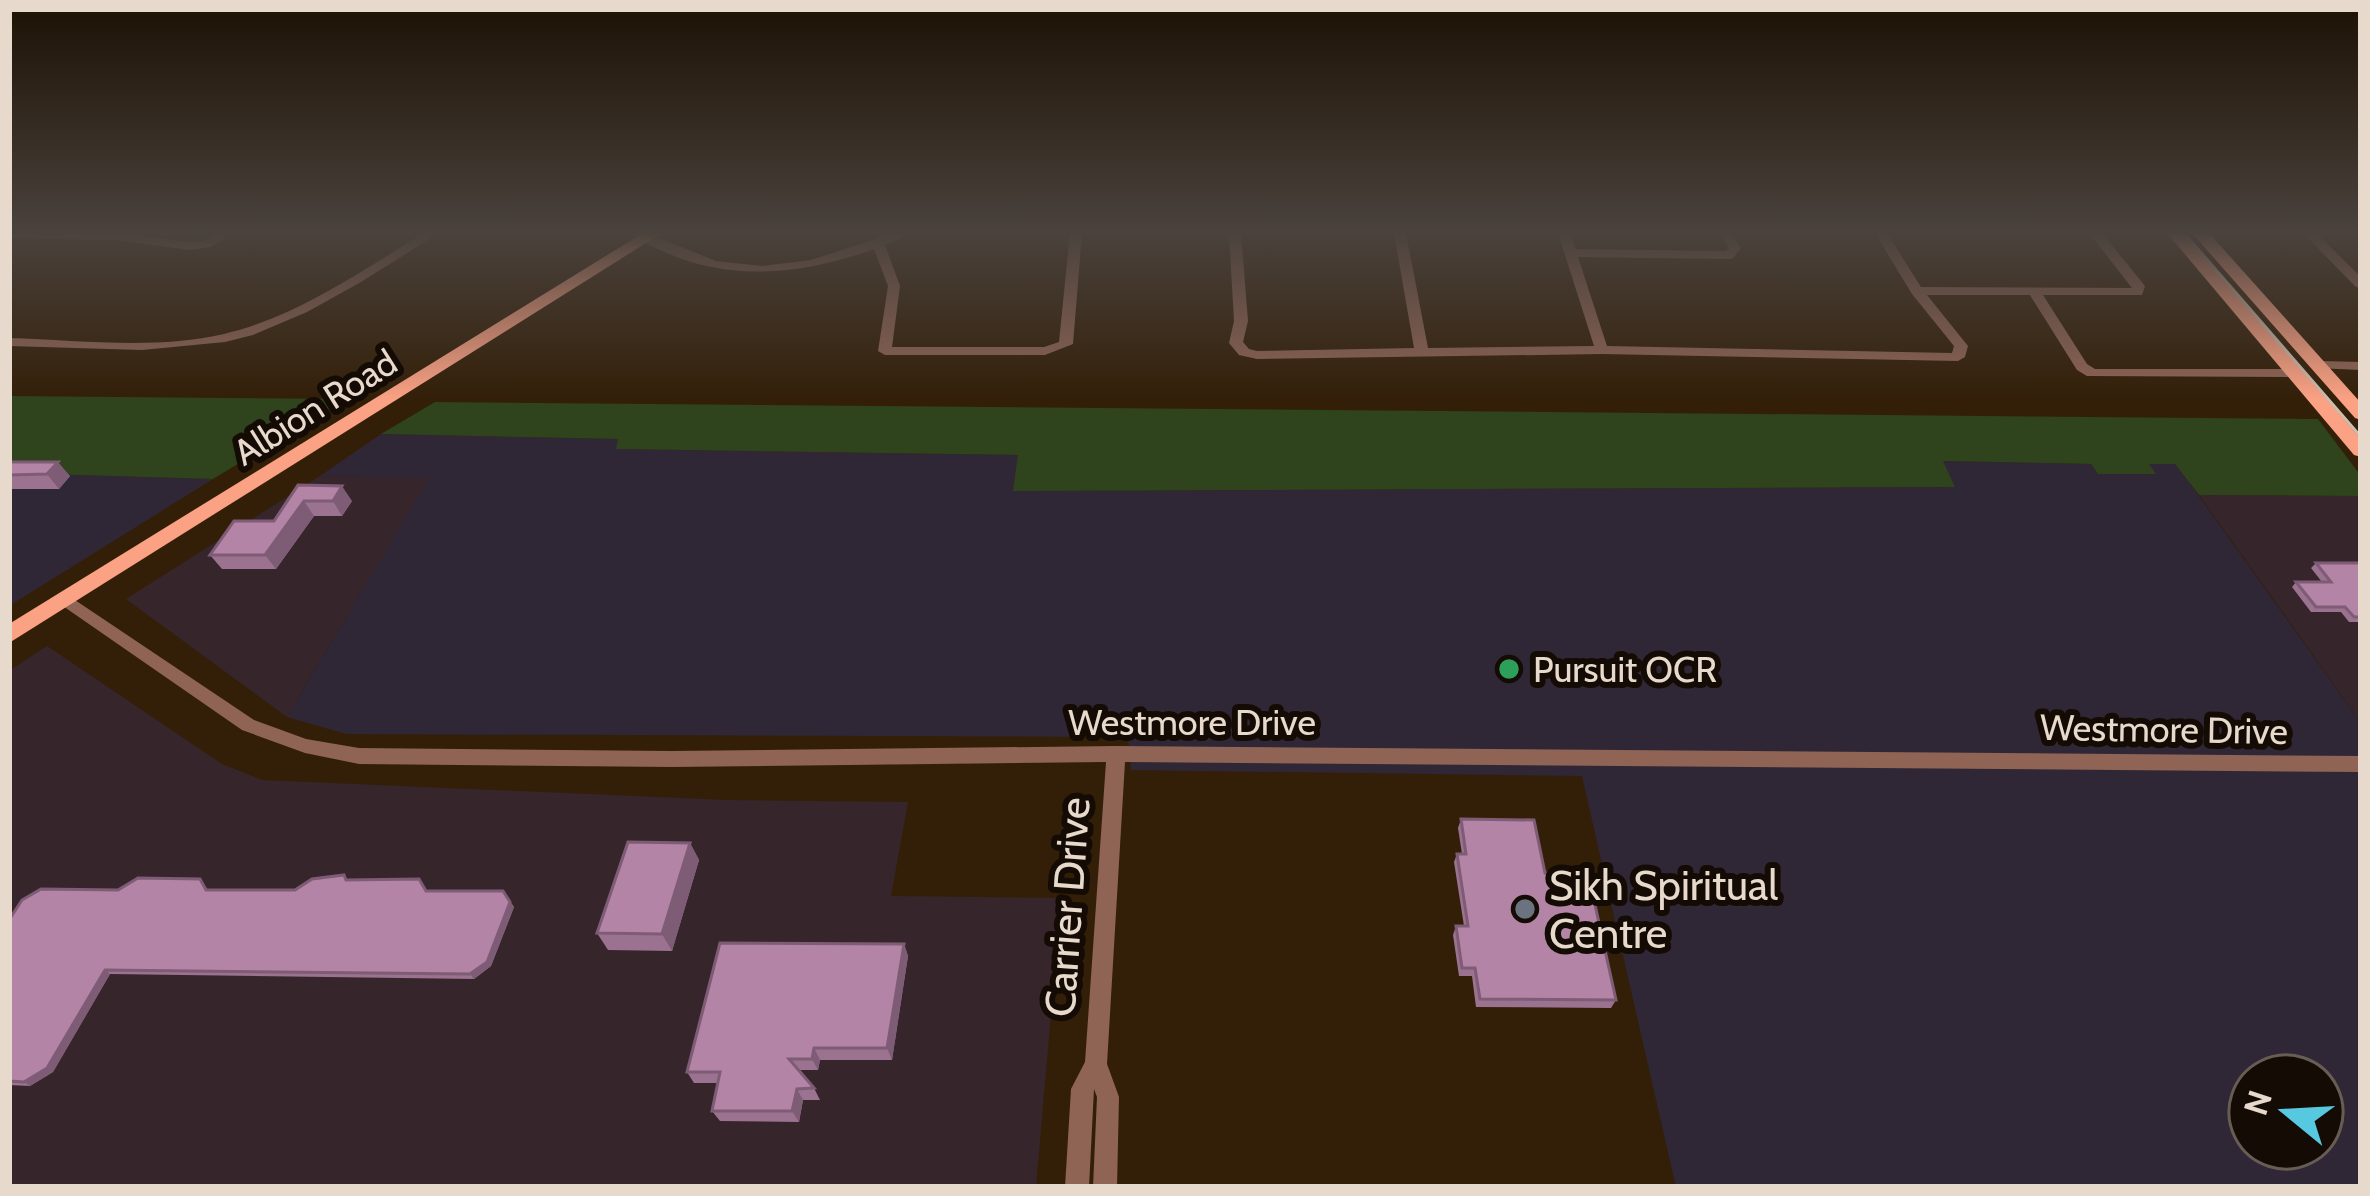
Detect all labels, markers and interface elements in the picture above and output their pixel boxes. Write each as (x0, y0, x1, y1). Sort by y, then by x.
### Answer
street label: Albion Road (225, 340, 405, 474)
place label: Pursuit OCR (1533, 647, 1717, 691)
marker: Pursuit OCR (1496, 656, 1522, 682)
street label: Westmore Drive (1068, 700, 1316, 744)
street label: Westmore Drive (2040, 705, 2288, 753)
street label: Carrier Drive (1033, 795, 1101, 1019)
place label: Sikh Spiritual Centre (1549, 859, 1778, 959)
marker: Sikh Spiritual Centre (1512, 896, 1538, 922)
north arrow (2226, 1052, 2346, 1172)
text: N (2235, 1085, 2280, 1120)

